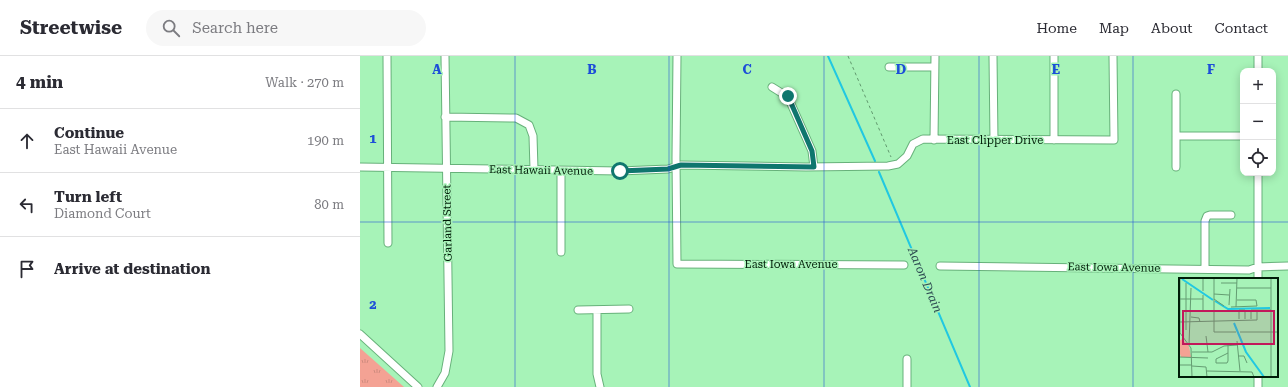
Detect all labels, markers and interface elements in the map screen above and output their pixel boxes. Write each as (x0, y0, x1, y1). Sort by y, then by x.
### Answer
search box (146, 10, 426, 46)
text: Streetwise (20, 16, 122, 39)
icon: search (160, 17, 182, 39)
text: Search here (192, 19, 278, 37)
text: Home (1036, 20, 1077, 36)
text: Map (1099, 20, 1129, 36)
text: About (1151, 20, 1193, 36)
text: Contact (1215, 20, 1268, 36)
text: A (432, 62, 442, 77)
text: B (587, 62, 597, 77)
text: C (742, 62, 752, 77)
text: D (896, 62, 906, 77)
text: E (1052, 62, 1060, 77)
text: F (1207, 62, 1215, 77)
map controls (1240, 68, 1276, 176)
button: + (1240, 68, 1276, 104)
text: 4 min (16, 72, 63, 92)
text: Walk · 270 m (265, 75, 344, 90)
route end (779, 87, 797, 105)
button: − (1240, 104, 1276, 140)
text: Continue (54, 124, 124, 142)
icon: ahead (16, 130, 38, 152)
text: 1 (369, 131, 377, 146)
text: 190 m (307, 133, 344, 148)
street label: East Clipper Drive (947, 134, 1043, 147)
button: locate (1240, 140, 1276, 176)
text: East Hawaii Avenue (54, 142, 177, 157)
route start (611, 162, 629, 180)
street label: East Hawaii Avenue (489, 163, 593, 178)
street label: Garland Street (440, 184, 455, 262)
text: Turn left (54, 188, 122, 206)
icon: left (16, 194, 38, 216)
text: 80 m (314, 197, 344, 212)
text: Diamond Court (54, 206, 151, 221)
water label: Aaron Drain (905, 244, 945, 315)
icon: arrive (16, 258, 38, 280)
street label: East Iowa Avenue (745, 258, 837, 271)
text: Arrive at destination (54, 260, 210, 278)
street label: East Iowa Avenue (1067, 260, 1161, 275)
inset map (1179, 278, 1278, 377)
text: 2 (369, 297, 377, 312)

